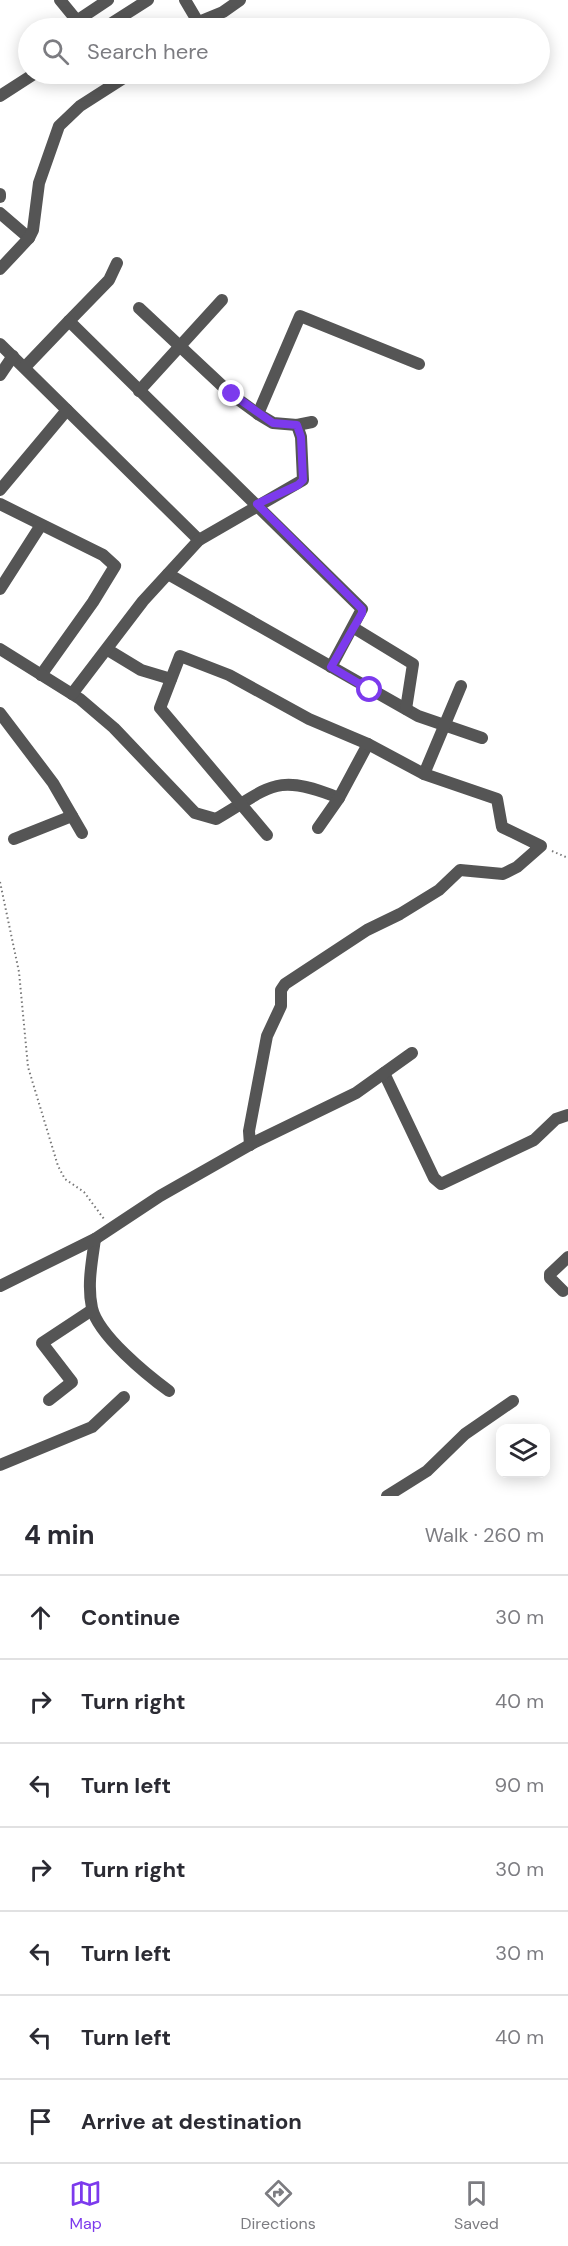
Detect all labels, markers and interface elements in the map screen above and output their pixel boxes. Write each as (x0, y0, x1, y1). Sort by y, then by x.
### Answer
search box (18, 18, 550, 84)
icon: search (39, 35, 72, 68)
text: Search here (87, 37, 208, 66)
route end (218, 380, 244, 406)
route start (356, 676, 382, 702)
map controls (496, 1424, 550, 1478)
button: layers (496, 1424, 550, 1478)
text: 4 min (24, 1518, 95, 1552)
text: Walk · 260 m (425, 1522, 544, 1548)
icon: ahead (24, 1601, 57, 1634)
text: Continue (81, 1603, 180, 1632)
text: 30 m (495, 1604, 544, 1630)
icon: right (24, 1685, 57, 1718)
text: Turn right (81, 1687, 186, 1716)
text: 40 m (495, 1688, 544, 1714)
icon: left (24, 1769, 57, 1802)
text: Turn left (81, 1771, 171, 1800)
text: 90 m (495, 1772, 544, 1798)
icon: right (24, 1853, 57, 1886)
text: Turn right (81, 1855, 186, 1884)
text: 30 m (495, 1856, 544, 1882)
icon: left (24, 1937, 57, 1970)
text: Turn left (81, 1939, 171, 1968)
text: 30 m (495, 1940, 544, 1966)
icon: left (24, 2021, 57, 2054)
text: Turn left (81, 2023, 171, 2052)
text: 40 m (495, 2024, 544, 2050)
icon: arrive (24, 2105, 57, 2138)
text: Arrive at destination (81, 2107, 302, 2136)
tab: Map (69, 2177, 102, 2234)
tab: Directions (240, 2177, 316, 2234)
tab: Saved (454, 2177, 499, 2234)

